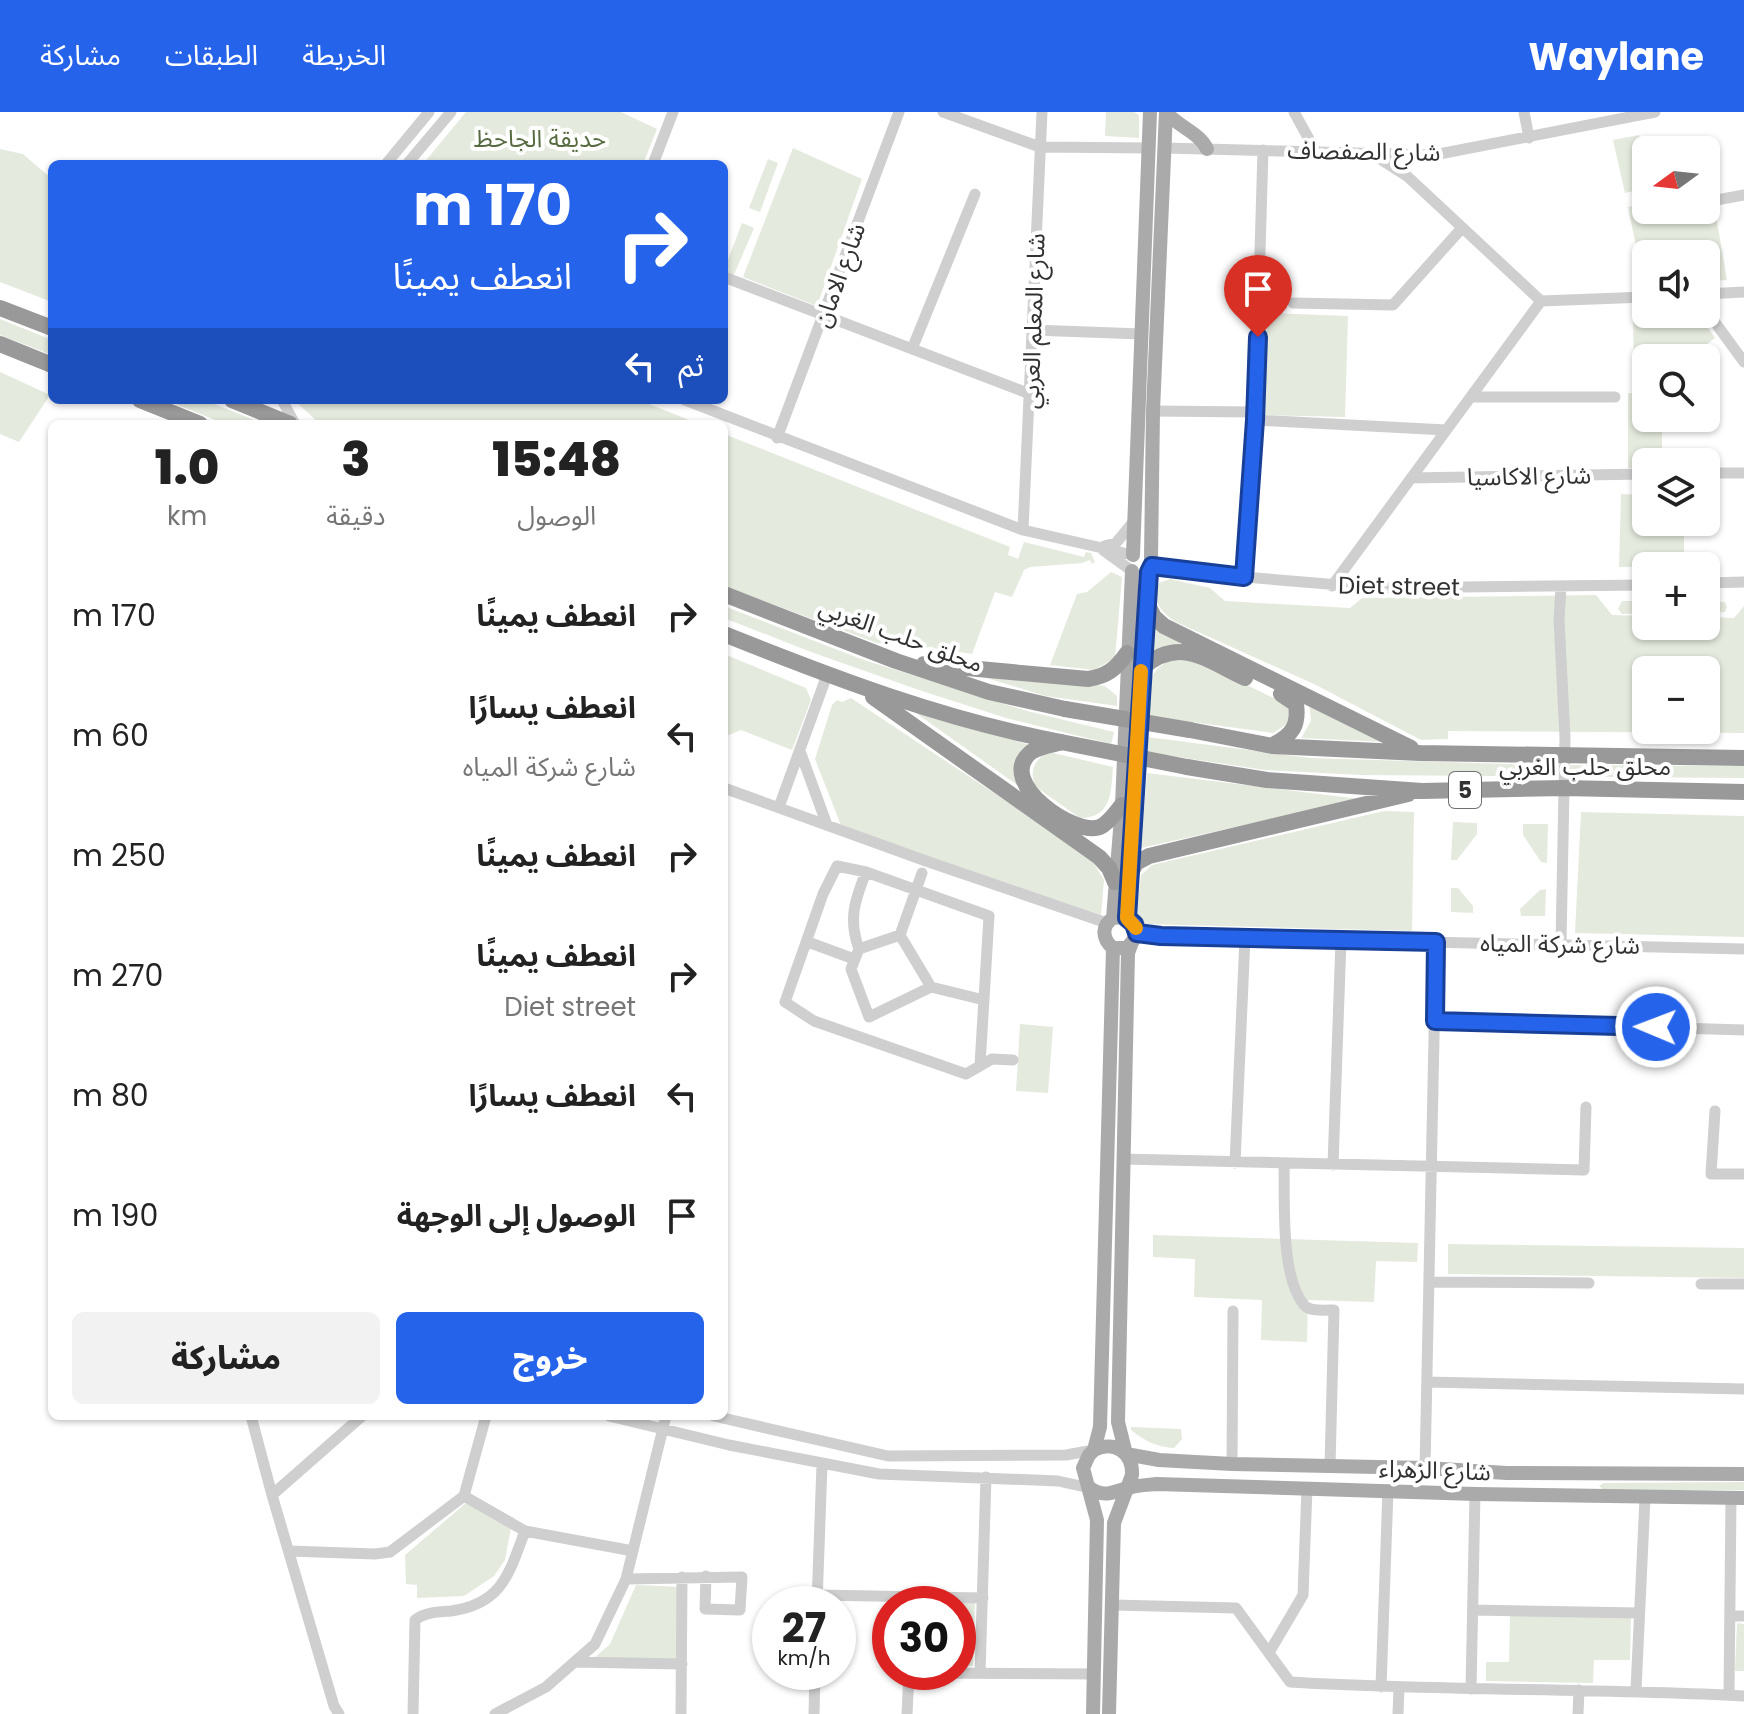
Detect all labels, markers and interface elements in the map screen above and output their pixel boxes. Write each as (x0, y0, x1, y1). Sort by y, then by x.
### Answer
text: Waylane (1528, 30, 1704, 83)
text: مشاركة (40, 36, 121, 75)
text: الطبقات (165, 36, 258, 75)
text: الخريطة (302, 36, 386, 75)
park label: حديقة الجاحظ (474, 122, 606, 155)
street label: شارع الصفصاف (1287, 133, 1441, 170)
north arrow (1632, 136, 1720, 224)
map controls (1632, 136, 1720, 744)
text: 170 m (413, 166, 572, 245)
icon: right (600, 192, 704, 296)
street label: شارع الامان (805, 218, 874, 332)
street label: شارع المعلم العربي (1013, 232, 1055, 410)
button: sound (1632, 240, 1720, 328)
text: انعطف يمينًا (392, 251, 572, 302)
pin (1224, 255, 1292, 337)
icon: arrive (1236, 267, 1280, 311)
icon: left (618, 344, 662, 388)
text: ثم (678, 344, 704, 387)
button: search (1632, 344, 1720, 432)
text: 3 (341, 426, 370, 493)
text: 15:48 (492, 426, 621, 493)
text: 1.0 (155, 434, 219, 501)
button: layers (1632, 448, 1720, 536)
street label: شارع الاكاسيا (1466, 458, 1592, 495)
text: km (167, 498, 207, 534)
text: دقيقة (326, 498, 385, 534)
text: الوصول (517, 498, 596, 534)
button: + (1632, 552, 1720, 640)
street label: Diet street (1338, 568, 1460, 604)
street label: محلق حلب الغربي (814, 590, 988, 682)
text: 170 m (72, 594, 156, 637)
text: انعطف يمينًا (476, 594, 636, 637)
icon: right (660, 594, 704, 638)
button: − (1632, 656, 1720, 744)
text: انعطف يسارًا (468, 686, 636, 729)
text: 60 m (72, 714, 149, 757)
icon: left (660, 714, 704, 758)
text: شارع شركة المياه (463, 749, 636, 785)
street label: محلق حلب الغربي (1499, 750, 1671, 785)
road number: 5 (1449, 772, 1481, 808)
text: 250 m (72, 834, 166, 877)
text: انعطف يمينًا (476, 834, 636, 877)
icon: right (660, 834, 704, 878)
street label: شارع شركة المياه (1480, 926, 1640, 963)
text: انعطف يمينًا (476, 934, 636, 977)
text: 270 m (72, 954, 163, 997)
icon: right (660, 954, 704, 998)
position arrow (1614, 985, 1698, 1069)
text: Diet street (504, 989, 636, 1025)
text: 80 m (72, 1074, 149, 1117)
text: انعطف يسارًا (468, 1074, 636, 1117)
icon: left (660, 1074, 704, 1118)
text: 190 m (72, 1194, 158, 1237)
text: الوصول إلى الوجهة (397, 1194, 636, 1237)
icon: arrive (660, 1194, 704, 1238)
button: مشاركة (72, 1312, 380, 1404)
button: خروج (396, 1312, 704, 1404)
street label: شارع الزهراء (1378, 1452, 1492, 1489)
speed limit sign: 30 (872, 1586, 976, 1690)
text: 27 (782, 1600, 826, 1656)
text: km/h (777, 1644, 831, 1672)

